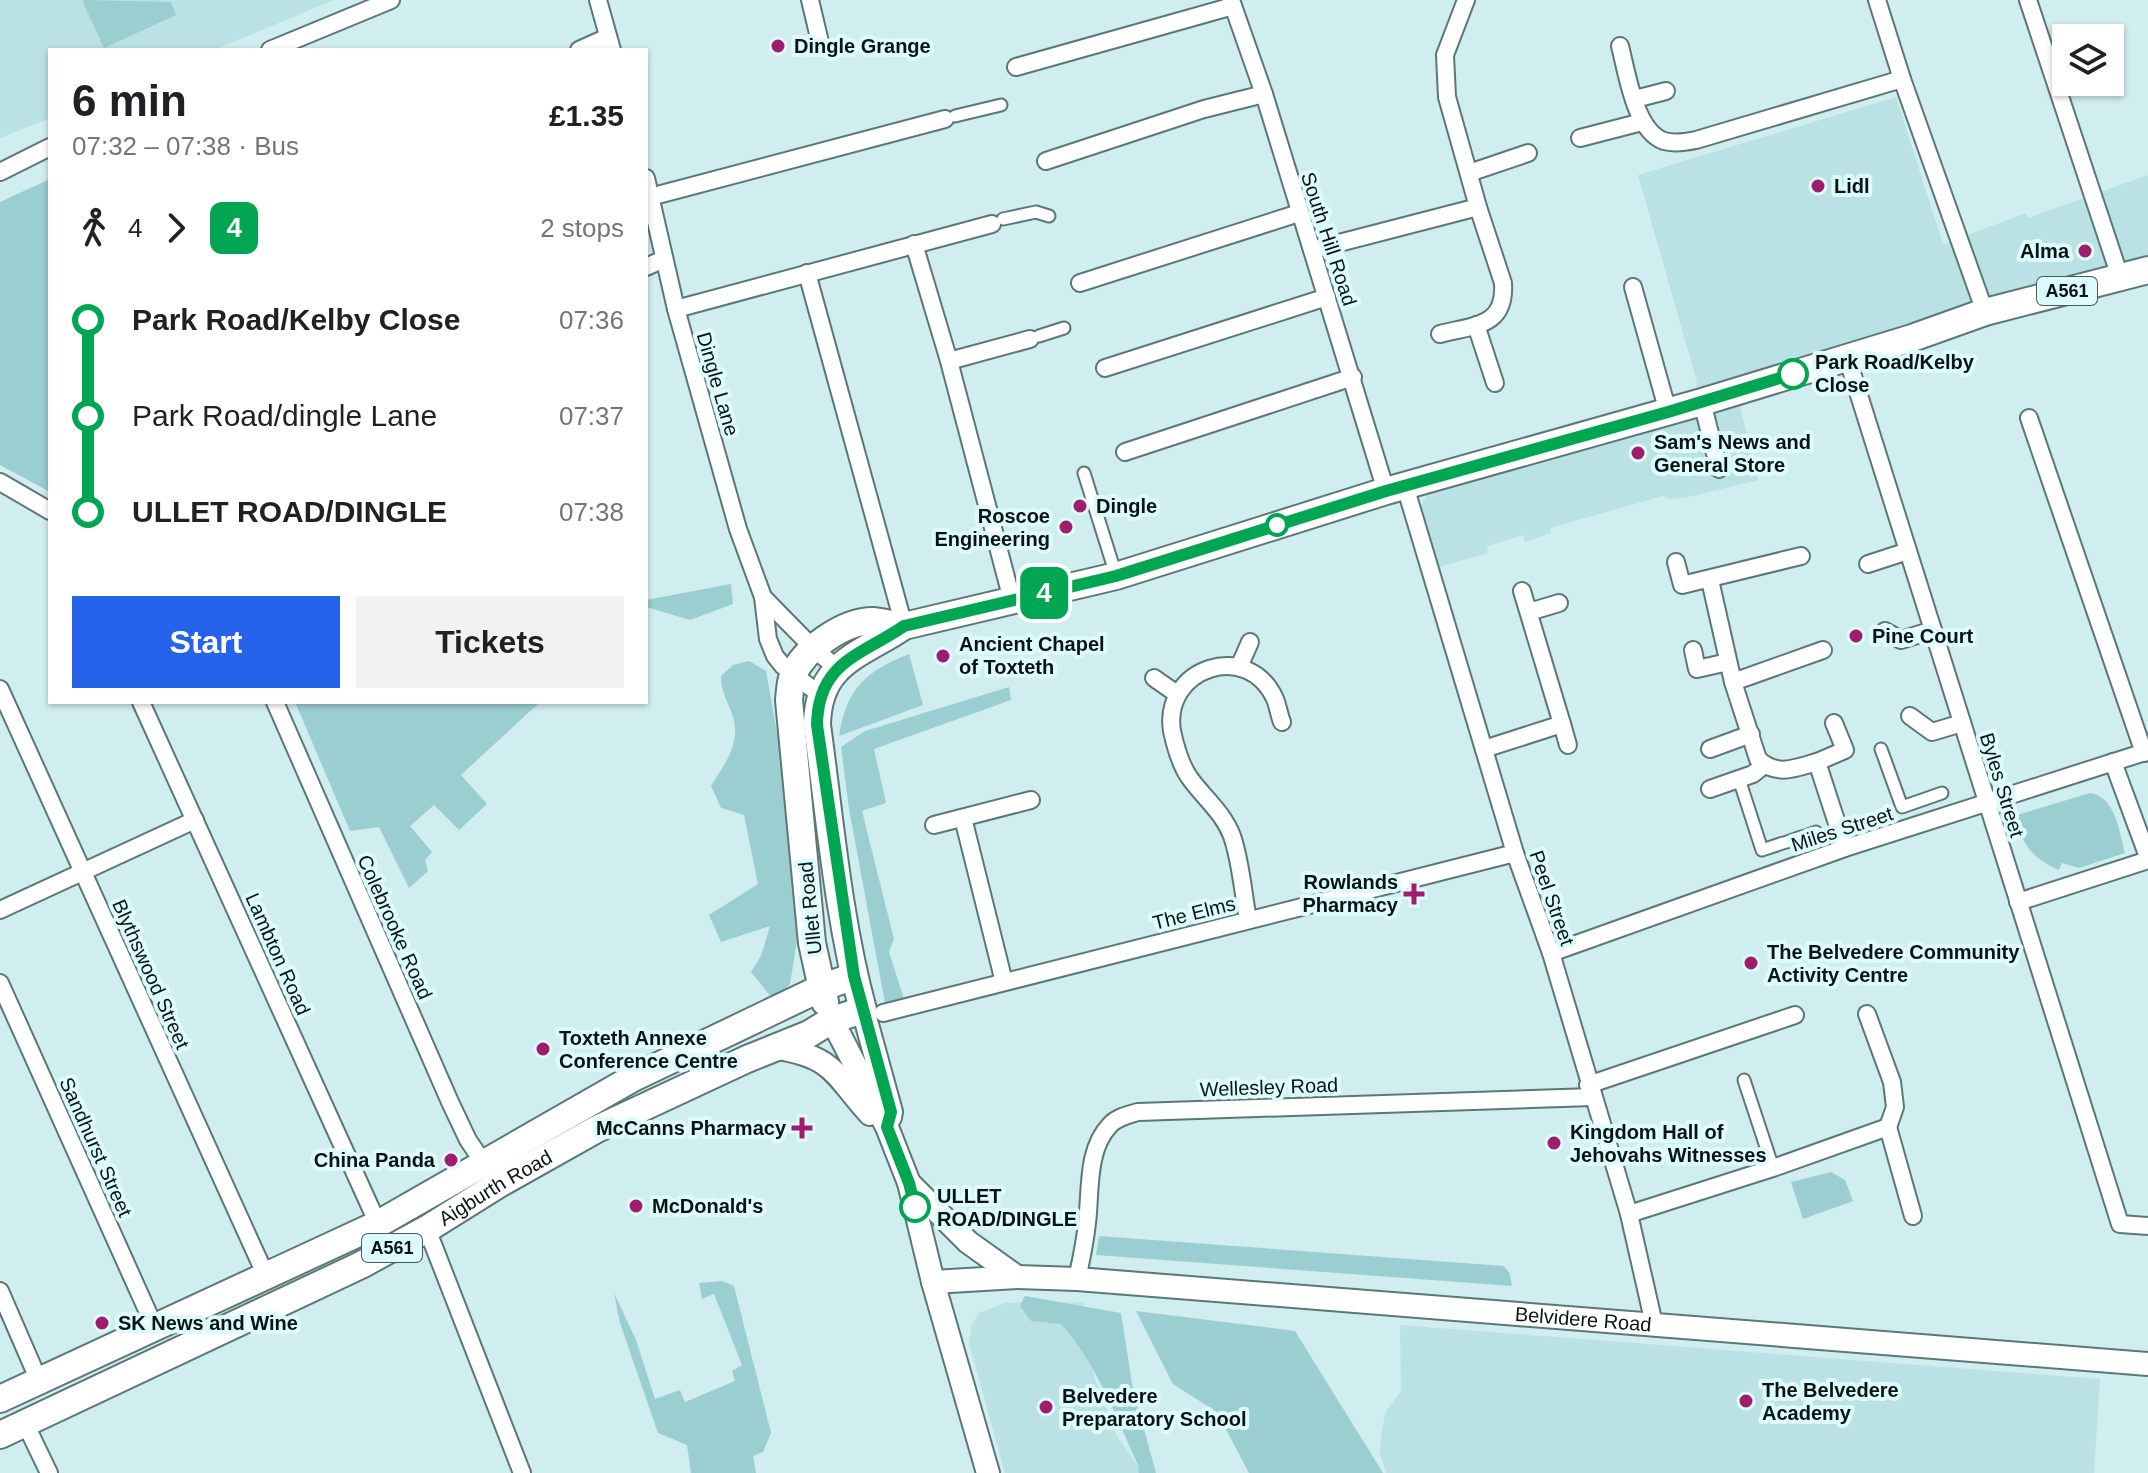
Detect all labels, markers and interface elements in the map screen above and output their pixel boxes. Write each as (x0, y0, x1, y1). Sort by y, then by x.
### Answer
map controls (2052, 24, 2124, 96)
button: layers (2052, 24, 2124, 96)
place label: Dingle Grange (794, 35, 931, 57)
marker: Dingle Grange (769, 37, 787, 55)
text: 6 min (72, 76, 187, 125)
text: £1.35 (549, 99, 624, 132)
text: 07:32 – 07:38 · Bus (72, 131, 299, 161)
street label: South Hill Road (1297, 170, 1361, 308)
place label: Lidl (1834, 175, 1870, 197)
marker: Lidl (1809, 177, 1827, 195)
icon: walk (72, 206, 116, 250)
icon: forward (154, 206, 198, 250)
text: 4 (226, 212, 242, 243)
text: 4 (128, 213, 142, 243)
text: 2 stops (540, 213, 624, 243)
place label: Alma (2020, 240, 2070, 262)
marker: Alma (2076, 242, 2094, 260)
road number: A561 (2037, 277, 2097, 305)
text: Park Road/Kelby Close (132, 303, 460, 336)
text: 07:36 (559, 305, 624, 335)
street label: Dingle Lane (693, 330, 743, 438)
place label: Park Road/Kelby Close (1815, 351, 1975, 396)
marker: Park Road/Kelby Close (1778, 359, 1808, 389)
text: Park Road/dingle Lane (132, 399, 437, 432)
text: 07:37 (559, 401, 624, 431)
place label: Sam's News and General Store (1654, 431, 1811, 476)
marker: Sam's News and General Store (1629, 444, 1647, 462)
text: ULLET ROAD/DINGLE (132, 495, 447, 528)
place label: Dingle (1096, 495, 1157, 517)
text: 07:38 (559, 497, 624, 527)
marker: Dingle (1071, 497, 1089, 515)
place label: Roscoe Engineering (934, 505, 1050, 550)
unlabelled marker (1266, 514, 1288, 536)
marker: Roscoe Engineering (1057, 518, 1075, 536)
line badge: 4 (1018, 567, 1070, 619)
text: 4 (1036, 577, 1052, 608)
button: Start (72, 596, 340, 688)
button: Tickets (356, 596, 624, 688)
place label: Pine Court (1872, 625, 1973, 647)
marker: Pine Court (1847, 627, 1865, 645)
place label: Ancient Chapel of Toxteth (959, 633, 1105, 678)
marker: Ancient Chapel of Toxteth (934, 647, 952, 665)
street label: Byles Street (1976, 730, 2028, 840)
street label: Miles Street (1788, 802, 1896, 856)
street label: Peel Street (1525, 848, 1579, 949)
street label: Colebrooke Road (353, 851, 437, 1003)
street label: Ullet Road (794, 860, 826, 956)
place label: Rowlands Pharmacy (1302, 871, 1399, 916)
marker: Rowlands Pharmacy (1405, 885, 1423, 903)
street label: Lambton Road (241, 890, 315, 1018)
street label: The Elms (1150, 892, 1238, 934)
street label: Blythswood Street (108, 896, 194, 1053)
place label: The Belvedere Community Activity Centre (1767, 941, 2020, 986)
marker: The Belvedere Community Activity Centre (1742, 954, 1760, 972)
place label: Toxteth Annexe Conference Centre (559, 1027, 738, 1072)
marker: Toxteth Annexe Conference Centre (534, 1040, 552, 1058)
street label: Sandhurst Street (55, 1074, 137, 1220)
street label: Wellesley Road (1199, 1074, 1339, 1100)
place label: McCanns Pharmacy (596, 1117, 787, 1139)
marker: McCanns Pharmacy (793, 1119, 811, 1137)
place label: Kingdom Hall of Jehovahs Witnesses (1570, 1121, 1767, 1166)
marker: Kingdom Hall of Jehovahs Witnesses (1545, 1134, 1563, 1152)
street label: Aigburth Road (435, 1146, 556, 1230)
place label: China Panda (314, 1149, 436, 1171)
marker: China Panda (442, 1151, 460, 1169)
place label: ULLET ROAD/DINGLE (937, 1185, 1077, 1230)
marker: ULLET ROAD/DINGLE (900, 1192, 930, 1222)
place label: McDonald's (652, 1195, 763, 1217)
marker: McDonald's (627, 1197, 645, 1215)
road number: A561 (362, 1234, 422, 1262)
street label: Belvidere Road (1514, 1303, 1652, 1336)
place label: SK News and Wine (118, 1312, 298, 1334)
marker: SK News and Wine (93, 1314, 111, 1332)
place label: The Belvedere Academy (1762, 1379, 1899, 1424)
place label: Belvedere Preparatory School (1062, 1385, 1247, 1430)
marker: The Belvedere Academy (1737, 1392, 1755, 1410)
marker: Belvedere Preparatory School (1037, 1398, 1055, 1416)

